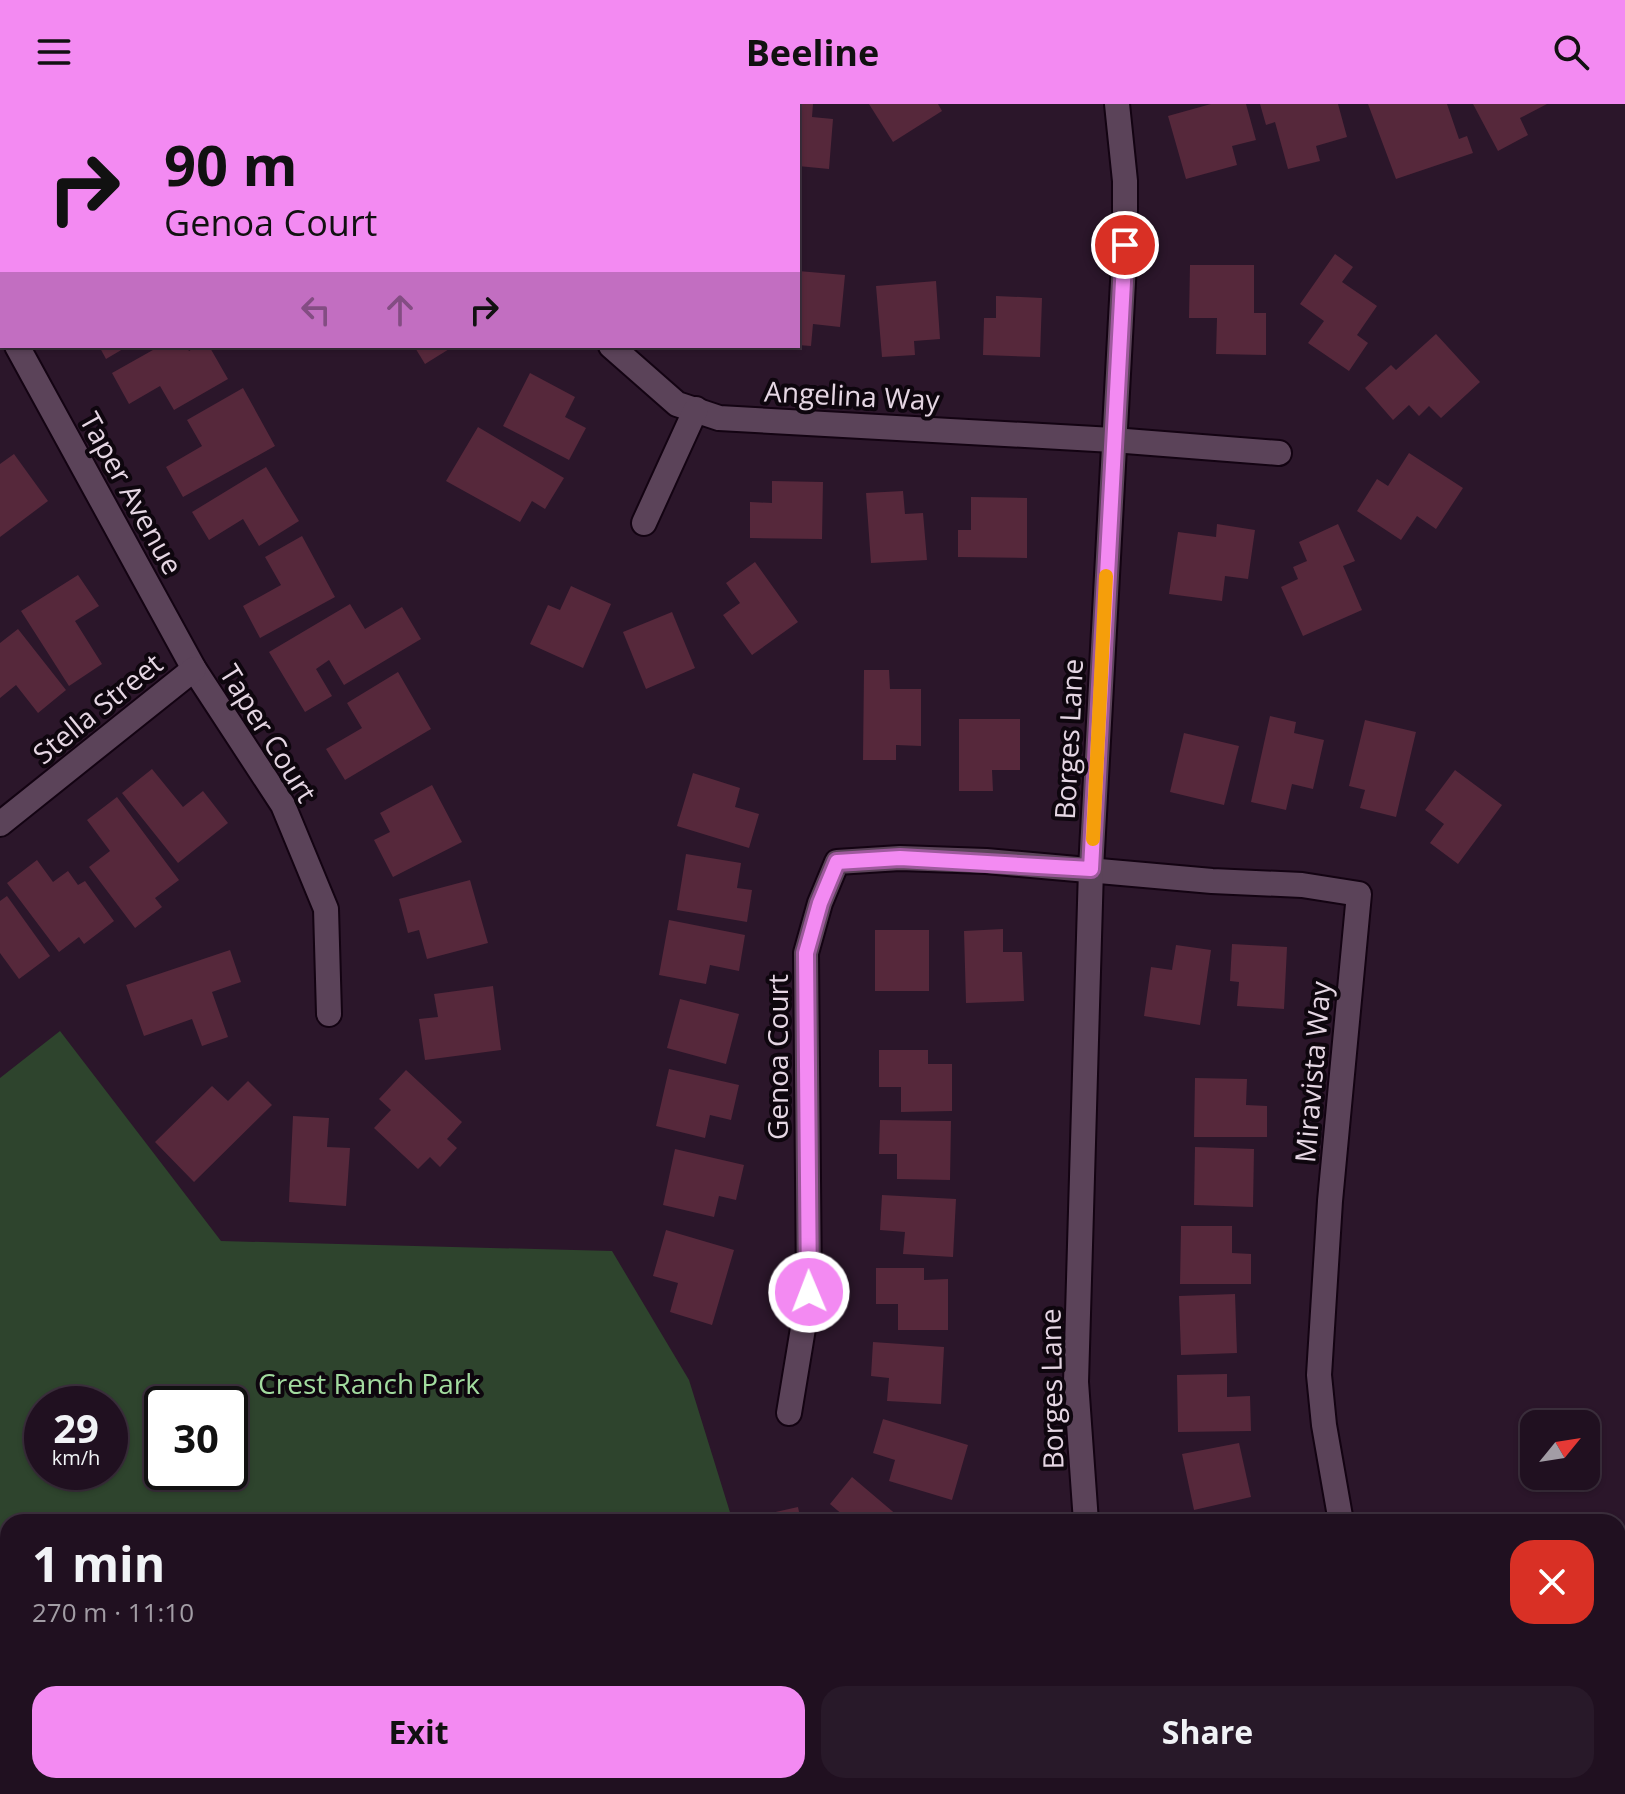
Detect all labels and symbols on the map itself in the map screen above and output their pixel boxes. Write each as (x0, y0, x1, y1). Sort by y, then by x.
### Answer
pin (1091, 211, 1159, 279)
street label: Angelina Way (763, 371, 942, 419)
street label: Taper Avenue (72, 405, 192, 581)
street label: Stella Street (24, 644, 170, 772)
street label: Taper Court (212, 657, 326, 809)
street label: Borges Lane (1045, 658, 1091, 820)
street label: Genoa Court (758, 974, 796, 1140)
street label: Miravista Way (1285, 979, 1339, 1164)
position arrow (767, 1250, 851, 1334)
street label: Borges Lane (1031, 1308, 1071, 1470)
park label: Crest Ranch Park (258, 1364, 480, 1402)
speed limit sign: 30 (144, 1386, 248, 1490)
north arrow (1520, 1410, 1600, 1490)

